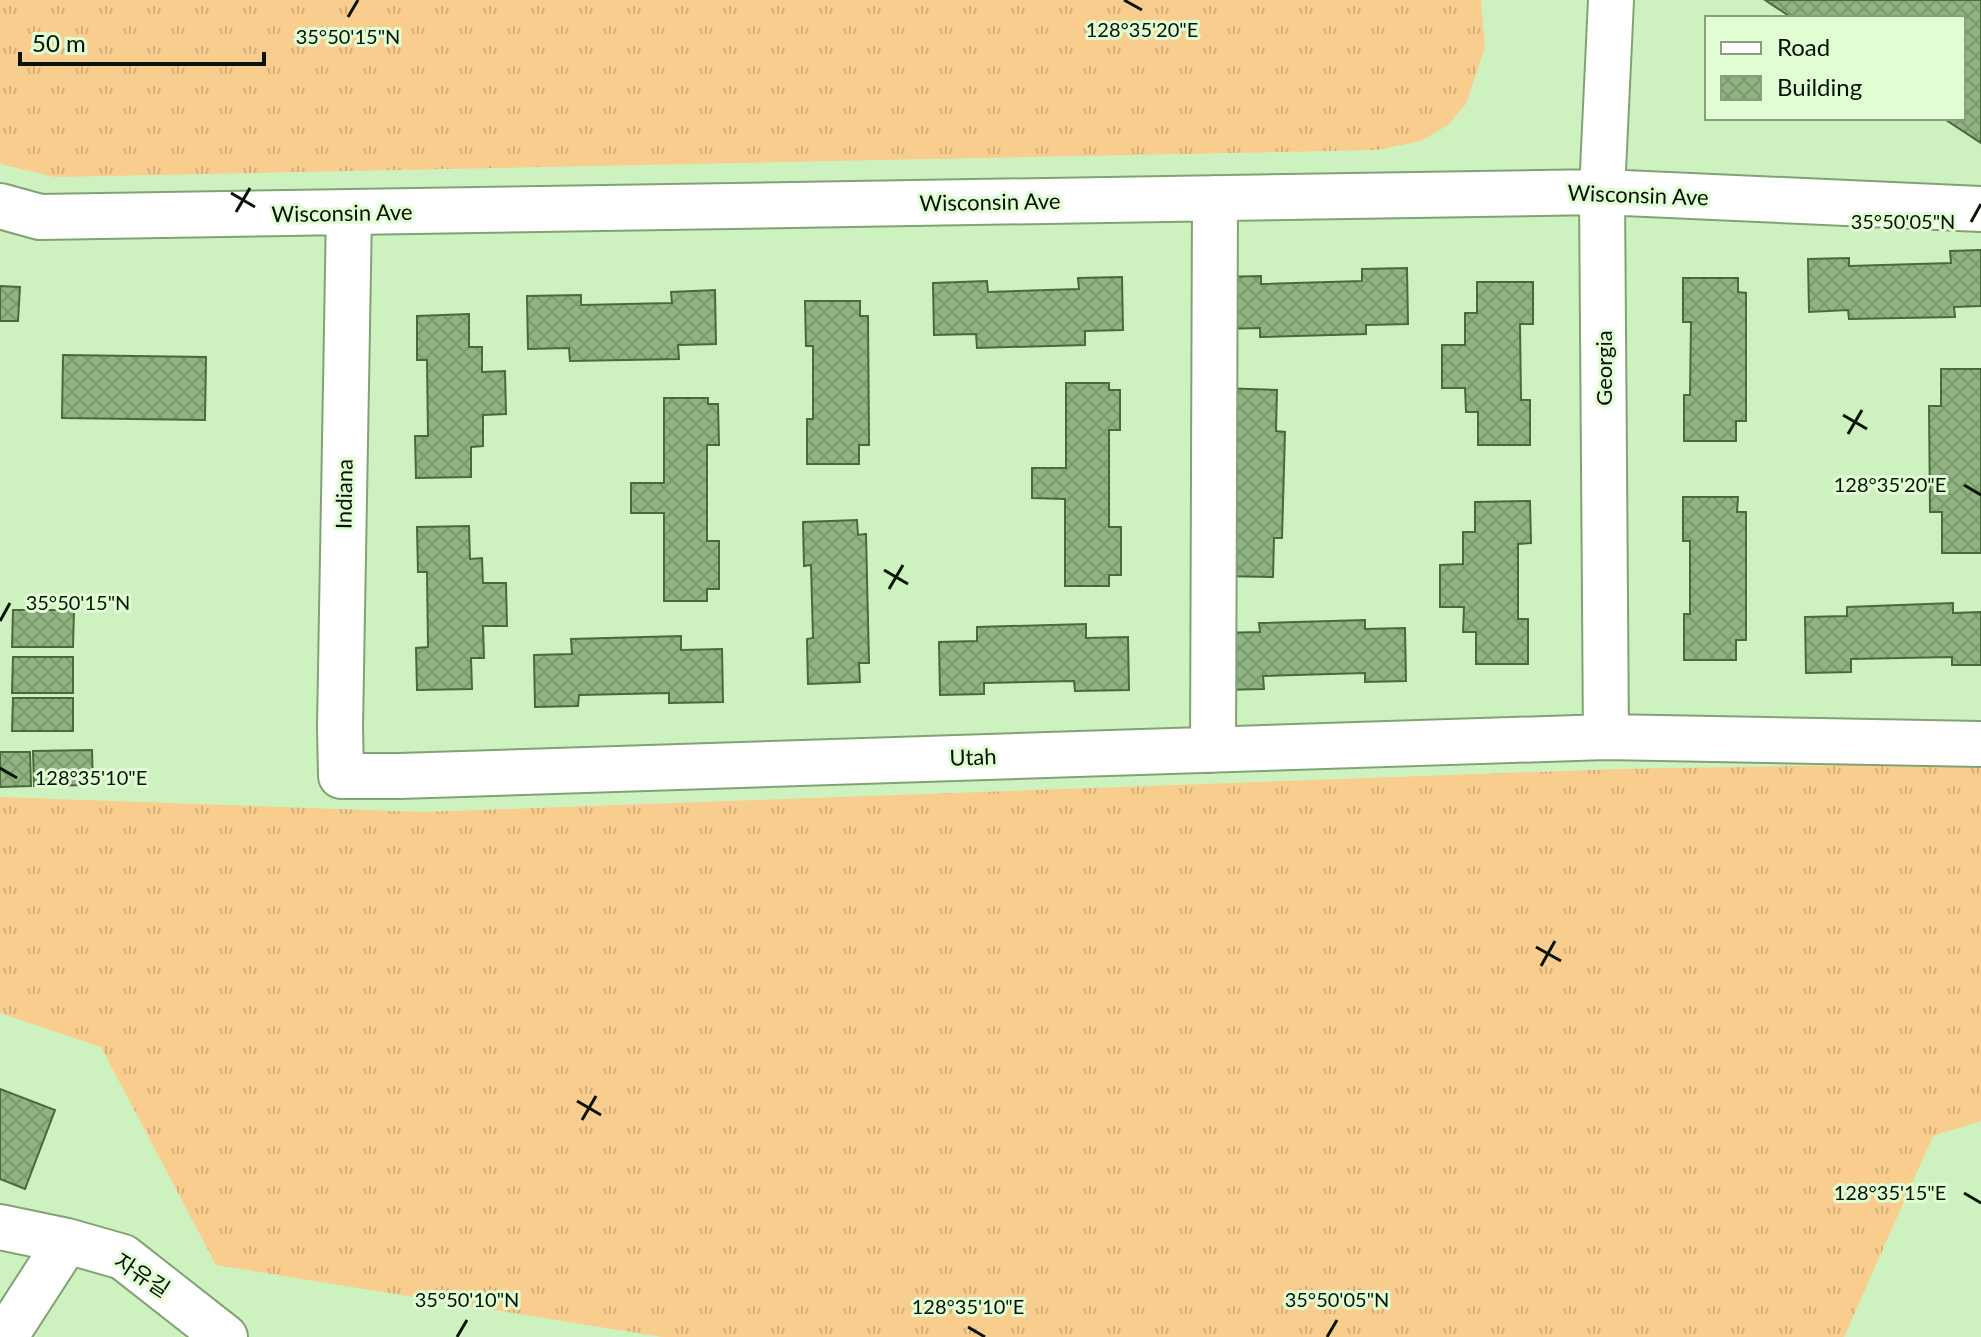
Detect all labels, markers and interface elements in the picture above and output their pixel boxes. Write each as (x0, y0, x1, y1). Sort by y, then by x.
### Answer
scale bar (20, 16, 264, 66)
legend (1705, 16, 1965, 120)
text: 128°35'20"E (1086, 17, 1198, 41)
text: 35°50'15"N (296, 24, 400, 48)
text: 50 m (32, 28, 86, 57)
text: Road (1777, 32, 1830, 61)
text: Building (1777, 72, 1862, 101)
street label: Wisconsin Ave (1567, 179, 1709, 210)
street label: Wisconsin Ave (919, 187, 1061, 216)
street label: Wisconsin Ave (271, 198, 413, 227)
text: 35°50'05"N (1851, 209, 1955, 233)
street label: Georgia (1590, 330, 1617, 406)
street label: Indiana (329, 459, 358, 529)
text: 128°35'20"E (1834, 472, 1946, 496)
text: 35°50'15"N (26, 590, 130, 614)
street label: Utah (949, 742, 997, 771)
text: 128°35'10"E (35, 765, 147, 789)
text: 128°35'15"E (1834, 1180, 1946, 1204)
street label: 자유길 (109, 1247, 175, 1302)
text: 35°50'10"N (415, 1287, 519, 1311)
text: 35°50'05"N (1285, 1287, 1389, 1311)
text: 128°35'10"E (912, 1294, 1024, 1318)

